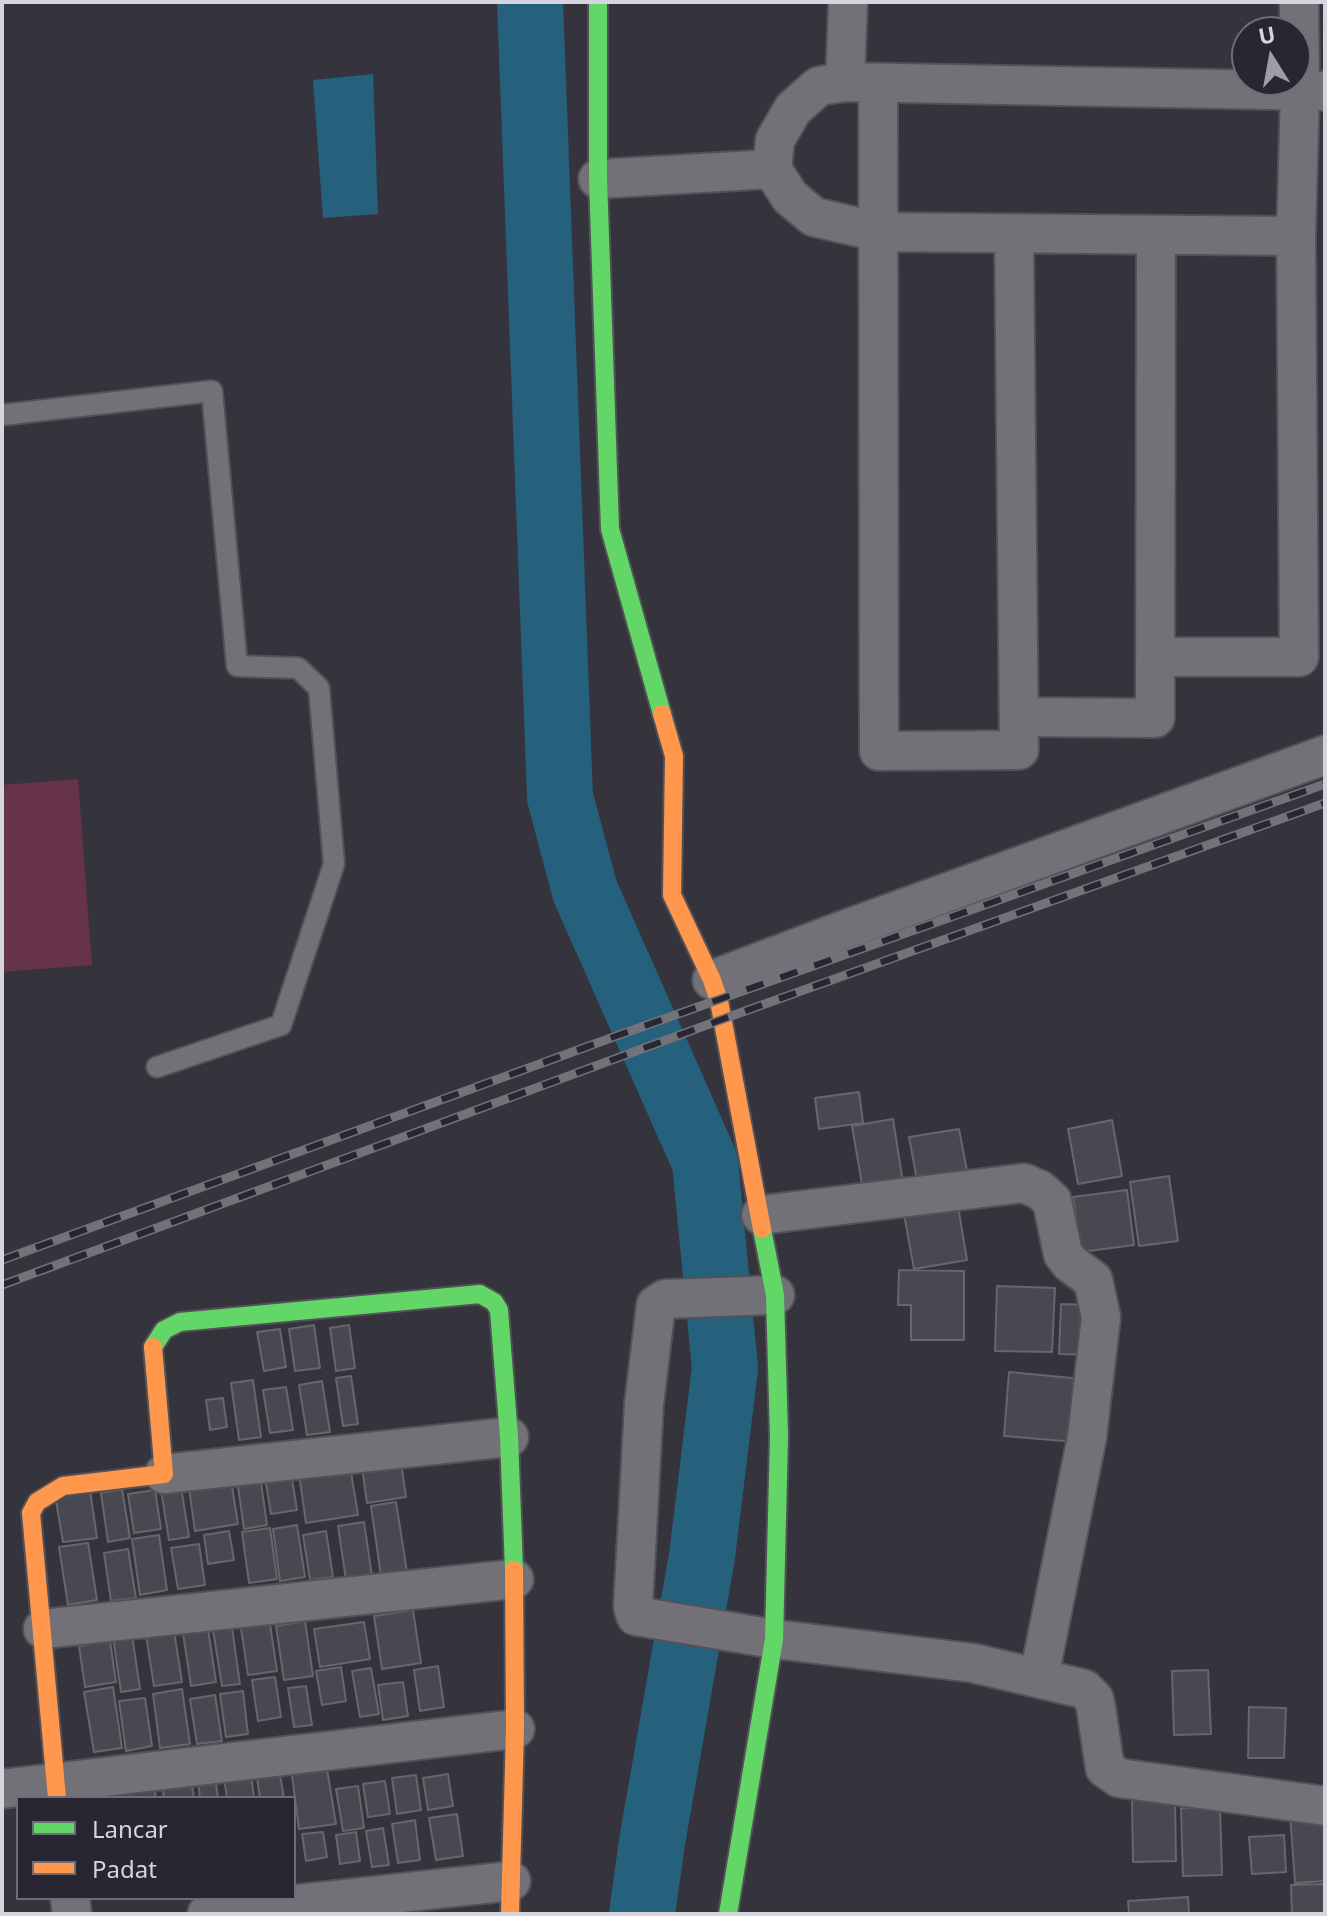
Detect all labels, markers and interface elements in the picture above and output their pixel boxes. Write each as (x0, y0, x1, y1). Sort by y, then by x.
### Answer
north arrow (1231, 16, 1311, 96)
text: U (1256, 18, 1278, 51)
legend (16, 1796, 296, 1900)
text: Lancar (92, 1812, 168, 1845)
text: Padat (92, 1852, 157, 1885)

